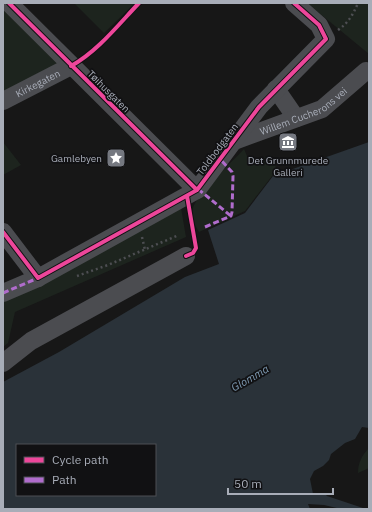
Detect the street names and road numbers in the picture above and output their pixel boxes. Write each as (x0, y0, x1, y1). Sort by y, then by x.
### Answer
street label: Kirkegaten (13, 67, 62, 100)
street label: Tøihusgaten (85, 67, 133, 115)
street label: Willem Cucherons vei (258, 84, 350, 138)
street label: Toldbodgaten (194, 121, 241, 178)

